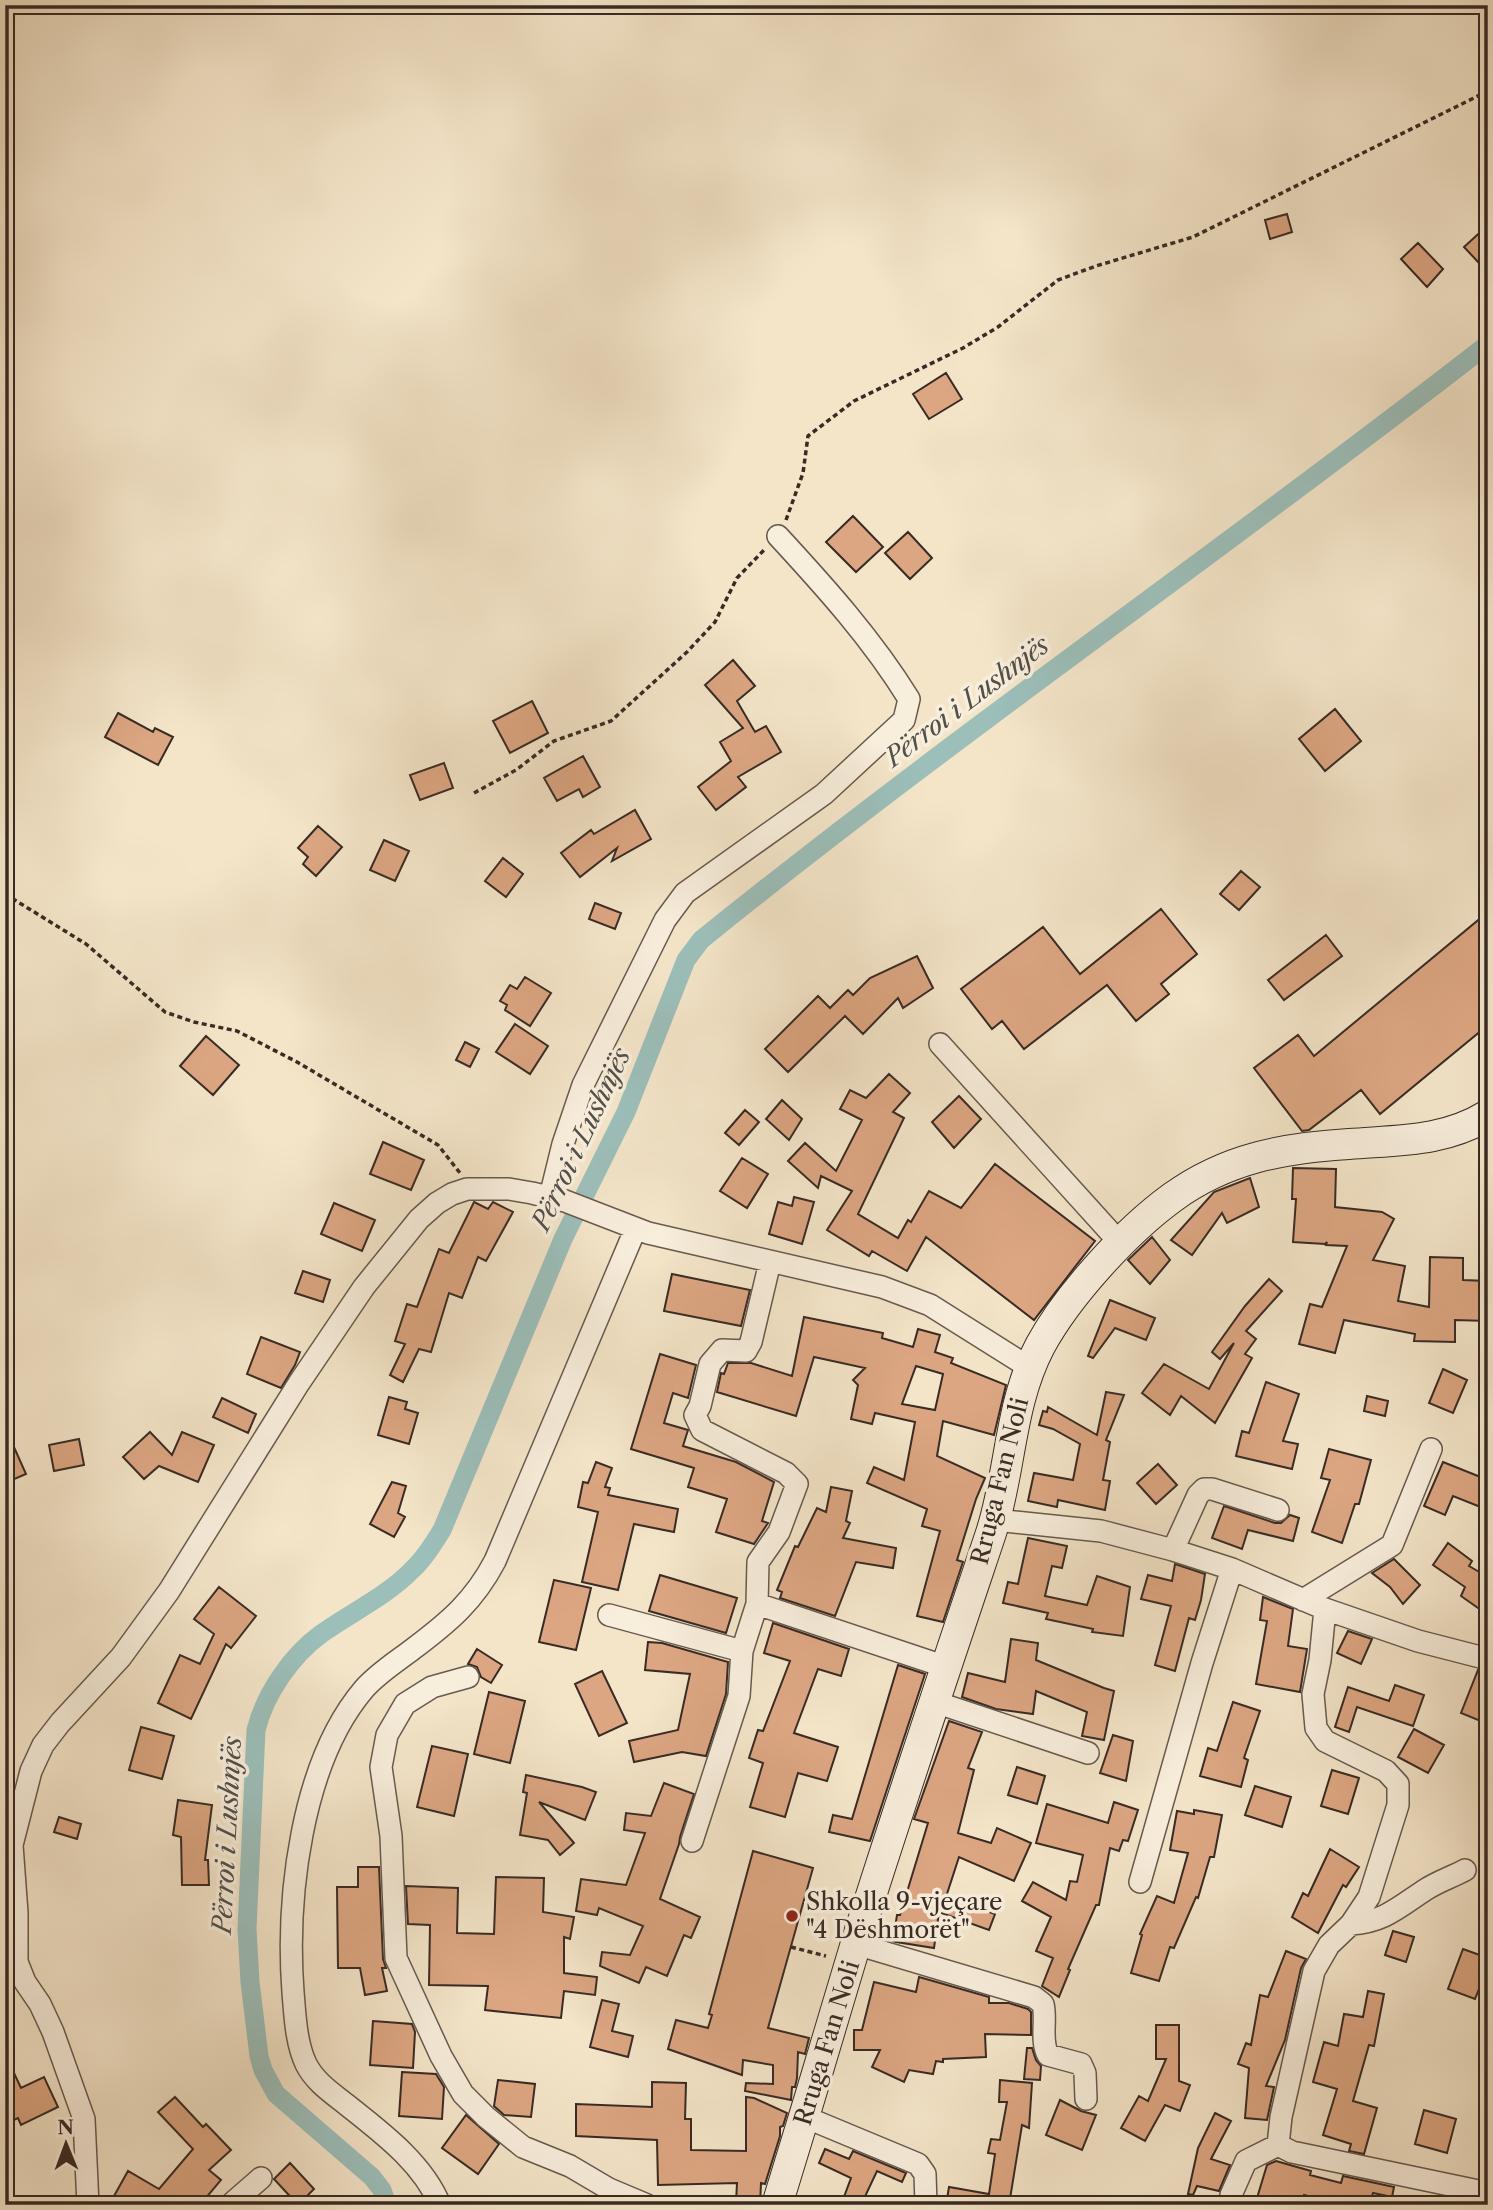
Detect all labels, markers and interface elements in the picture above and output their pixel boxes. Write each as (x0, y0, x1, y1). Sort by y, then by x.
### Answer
water label: Përroi i Lushnjës (877, 628, 1056, 775)
water label: Përroi i Lushnjës (524, 1042, 638, 1237)
street label: Rruga Fan Noli (965, 1394, 1034, 1567)
water label: Përroi i Lushnjës (206, 1735, 248, 1937)
place label: Shkolla 9-vjeçare "4 Dëshmorët" (806, 1887, 1002, 1944)
marker: Shkolla 9-vjeçare "4 Dëshmorët" (784, 1908, 800, 1924)
street label: Rruga Fan Noli (788, 1957, 865, 2129)
north arrow (32, 2108, 102, 2178)
text: N (57, 2116, 74, 2139)

